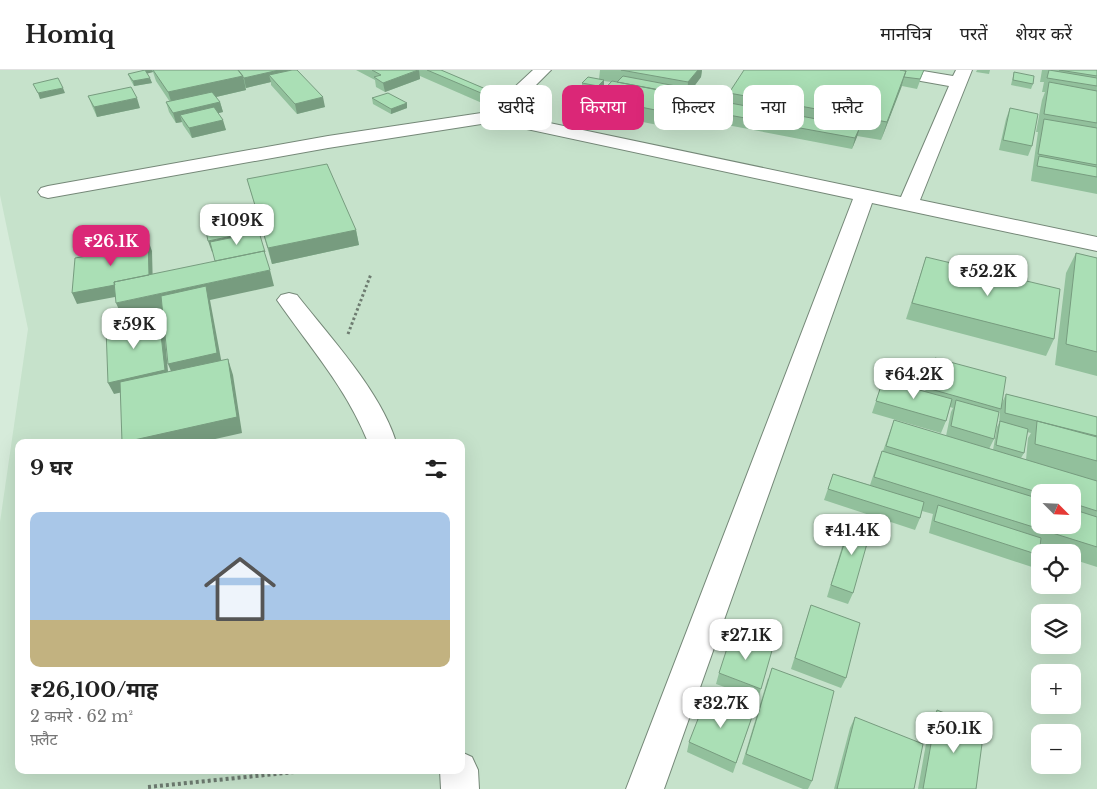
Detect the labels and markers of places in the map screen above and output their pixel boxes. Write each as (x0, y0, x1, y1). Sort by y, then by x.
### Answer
pin: ₹109K (202, 204, 272, 246)
pin: ₹26.1K (70, 224, 152, 267)
pin: ₹52.2K (947, 254, 1029, 297)
pin: ₹59K (104, 308, 164, 350)
pin: ₹64.2K (873, 358, 955, 400)
pin: ₹41.4K (811, 514, 893, 556)
pin: ₹27.1K (705, 618, 787, 661)
pin: ₹32.7K (680, 686, 762, 729)
pin: ₹50.1K (913, 712, 995, 754)

